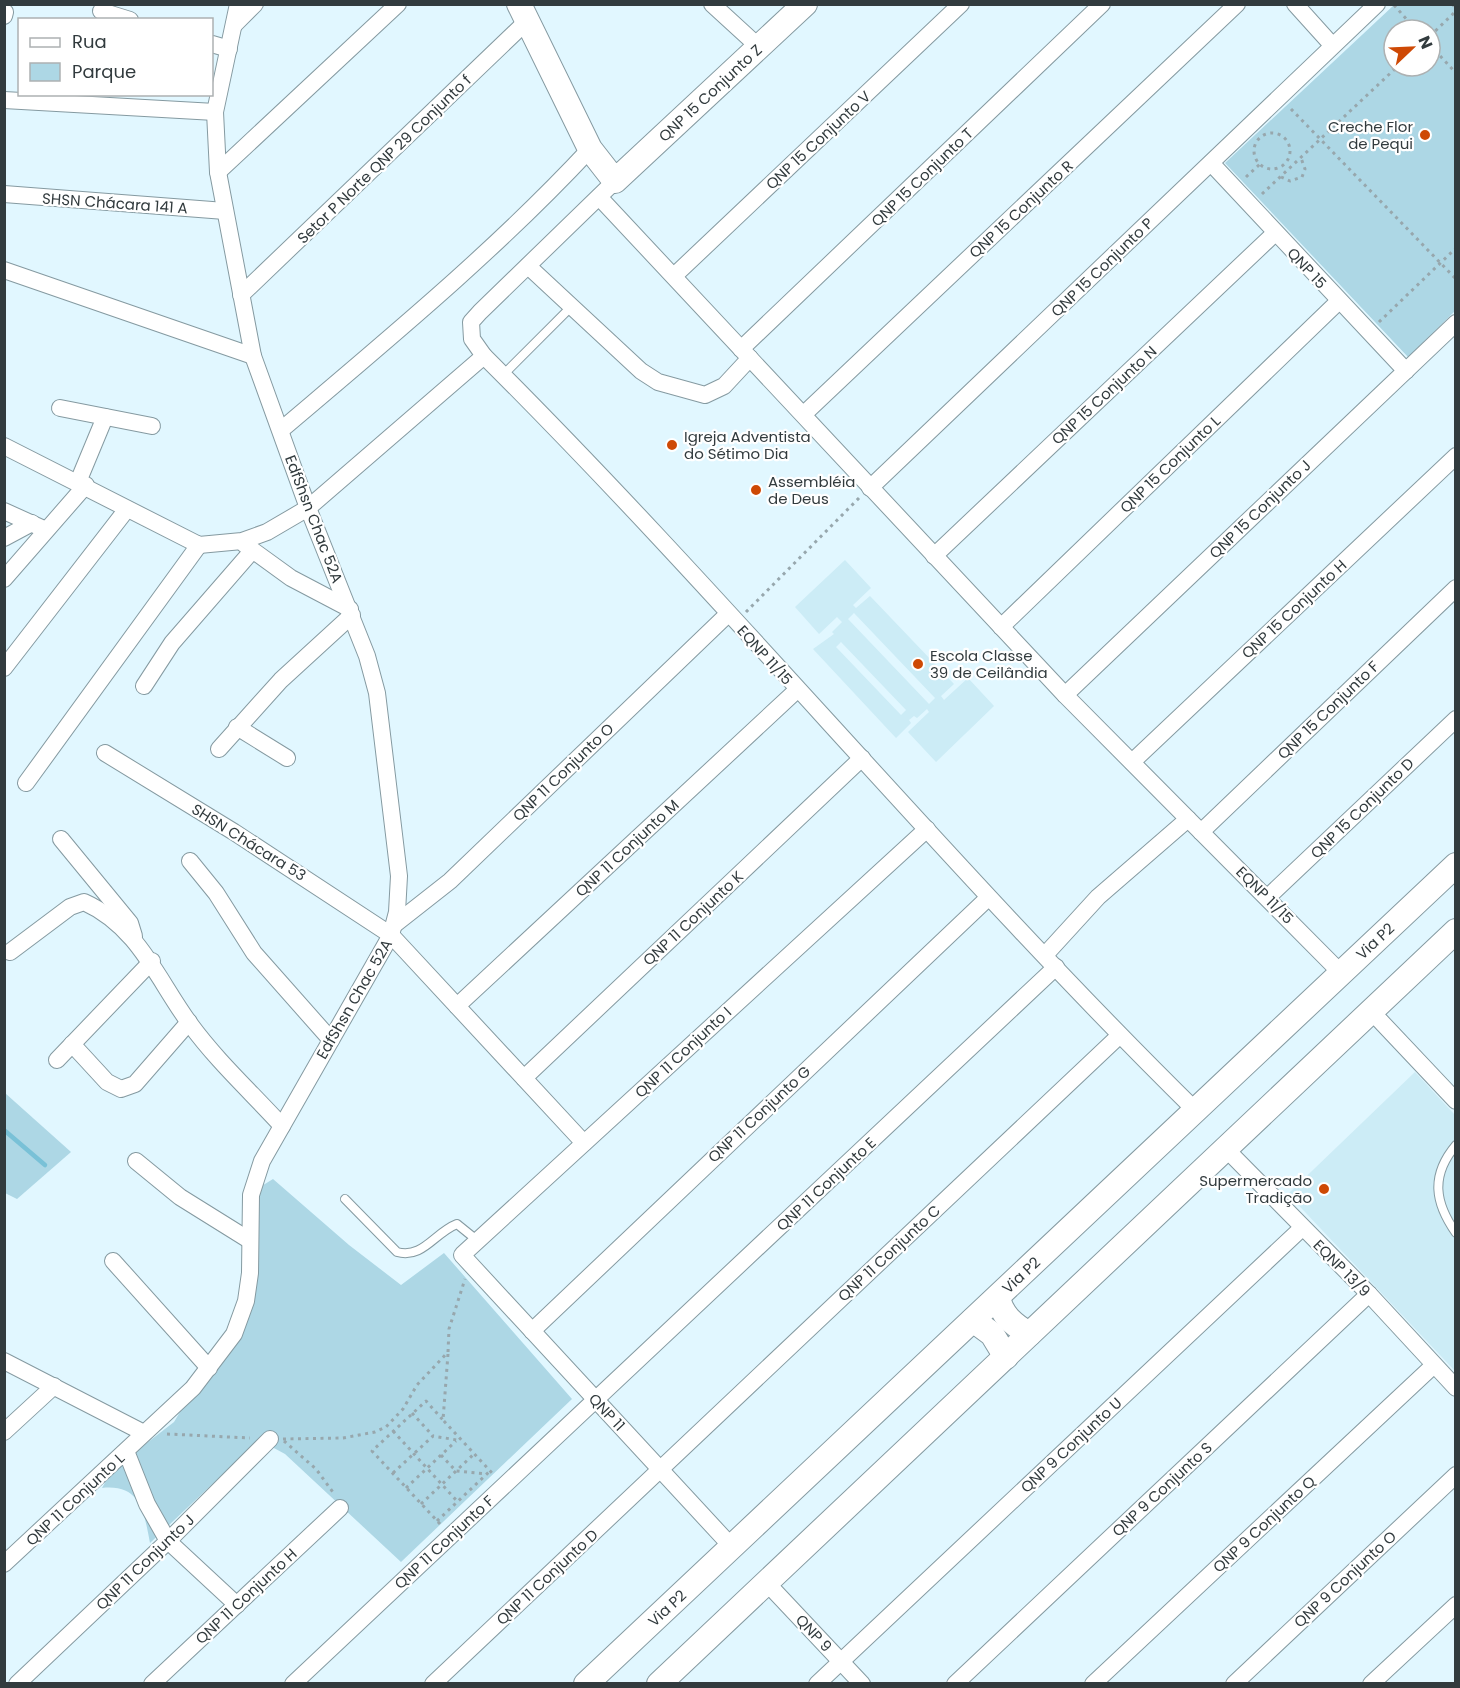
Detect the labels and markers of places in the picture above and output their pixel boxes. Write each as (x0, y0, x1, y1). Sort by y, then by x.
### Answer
place label: Creche Flor de Pequi (1328, 116, 1413, 154)
marker: Creche Flor de Pequi (1418, 128, 1432, 142)
place label: Igreja Adventista do Sétimo Dia (684, 426, 811, 464)
marker: Igreja Adventista do Sétimo Dia (665, 438, 679, 452)
place label: Assembléia de Deus (768, 471, 855, 509)
marker: Assembléia de Deus (749, 483, 763, 497)
place label: Escola Classe 39 de Ceilândia (930, 645, 1048, 683)
marker: Escola Classe 39 de Ceilândia (911, 657, 925, 671)
place label: Supermercado Tradição (1199, 1170, 1312, 1208)
marker: Supermercado Tradição (1317, 1182, 1331, 1196)

